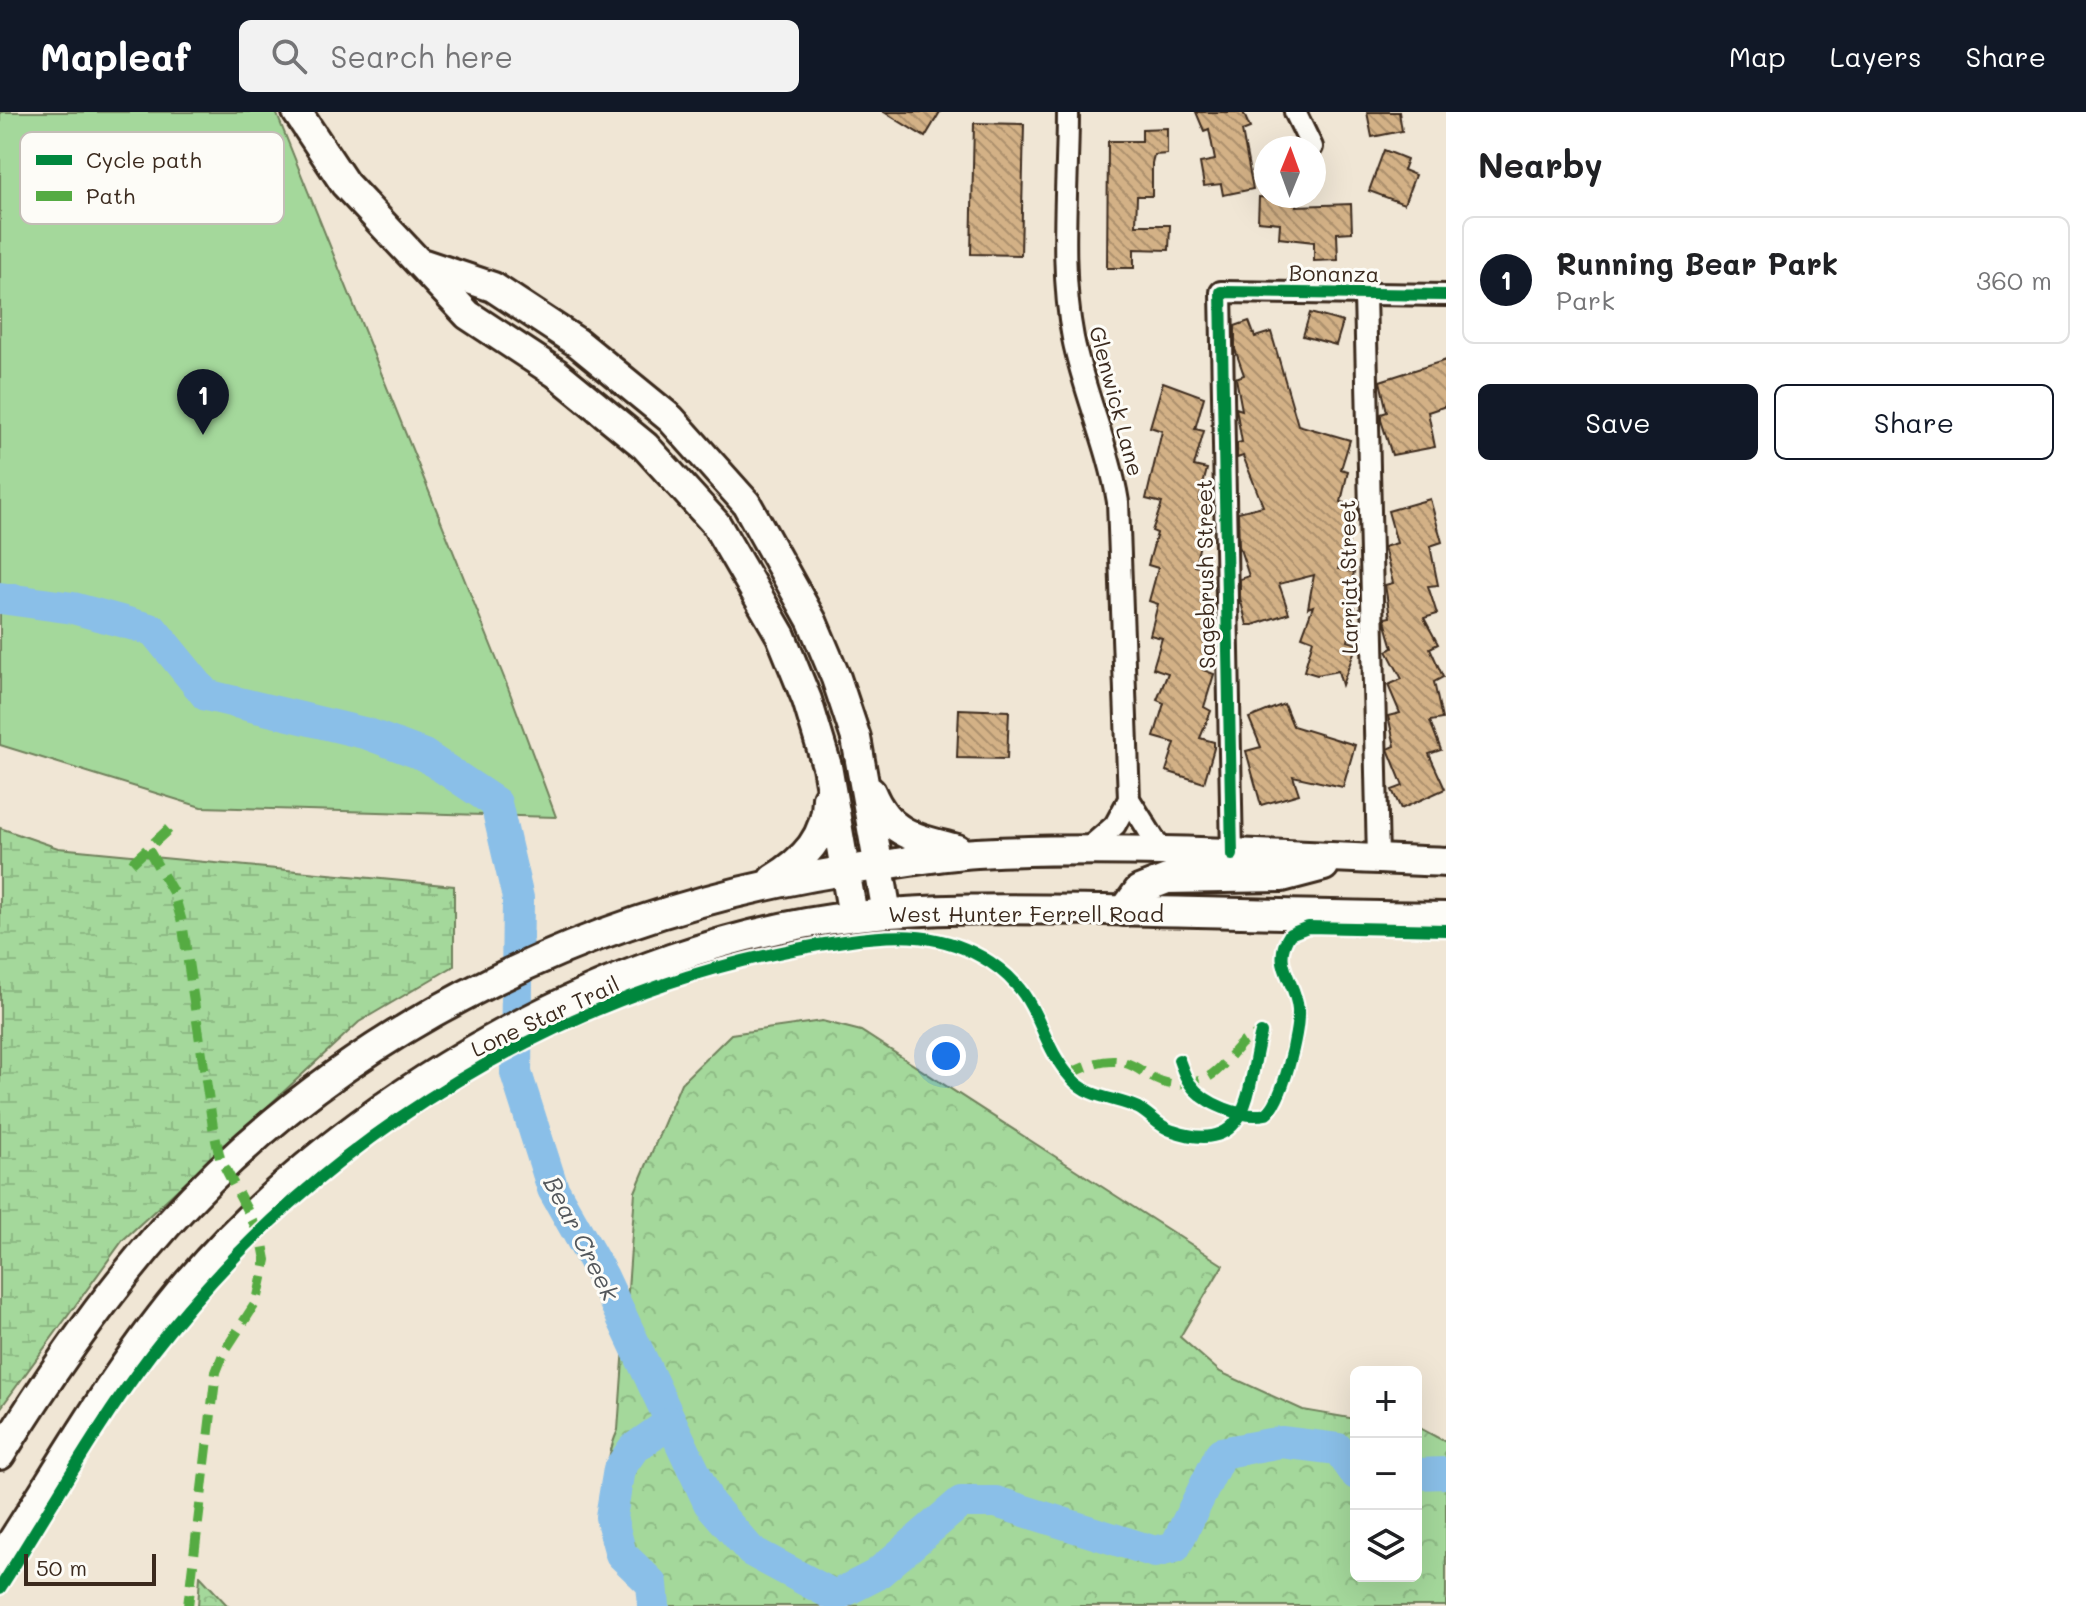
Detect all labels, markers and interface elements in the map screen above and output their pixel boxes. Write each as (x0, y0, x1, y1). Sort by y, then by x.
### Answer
search box (239, 20, 799, 92)
text: Mapleaf (40, 31, 191, 81)
icon: search (267, 34, 311, 78)
text: Search here (331, 36, 513, 76)
text: Map (1729, 38, 1786, 74)
text: Layers (1830, 38, 1922, 74)
text: Share (1966, 38, 2046, 74)
legend (20, 132, 284, 224)
north arrow (1254, 136, 1326, 208)
text: Nearby (1478, 142, 1603, 187)
text: Cycle path (86, 145, 202, 174)
text: Path (86, 181, 135, 210)
text: Running Bear Park (1556, 243, 1838, 283)
street label: Bonanza (1288, 258, 1380, 288)
text: 1 (1500, 263, 1512, 297)
text: 360 m (1976, 263, 2052, 297)
text: Park (1556, 283, 1615, 317)
street label: Glenwick Lane (1083, 323, 1151, 479)
pin: 1 (177, 369, 229, 435)
button: Save (1478, 384, 1758, 460)
button: Share (1774, 384, 2054, 460)
street label: Sagebrush Street (1189, 479, 1221, 669)
street label: Larriat Street (1332, 499, 1364, 655)
street label: West Hunter Ferrell Road (888, 899, 1164, 928)
street label: Lone Star Trail (466, 969, 624, 1063)
your location (926, 1036, 966, 1076)
water label: Bear Creek (537, 1170, 627, 1307)
map controls (1350, 1366, 1422, 1582)
button: + (1350, 1366, 1422, 1438)
button: − (1350, 1438, 1422, 1510)
button: layers (1350, 1510, 1422, 1582)
scale bar (24, 1550, 156, 1586)
text: 50 m (36, 1553, 87, 1582)

